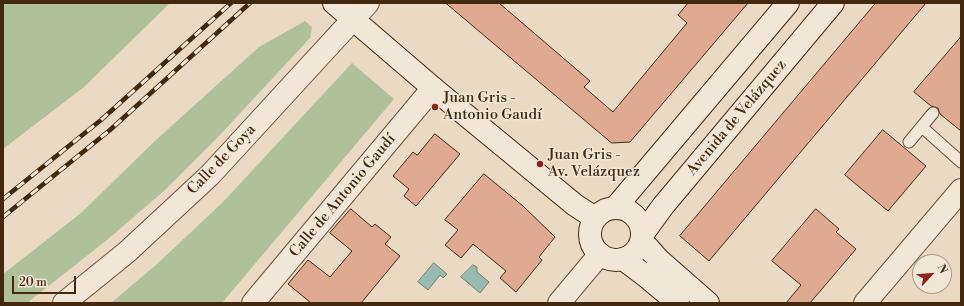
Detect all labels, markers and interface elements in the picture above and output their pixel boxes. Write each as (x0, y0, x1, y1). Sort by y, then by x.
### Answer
street label: Avenida de Velázquez (683, 56, 791, 180)
place label: Juan Gris - Antonio Gaudí (443, 89, 542, 124)
marker: Juan Gris - Antonio Gaudí (430, 102, 440, 112)
street label: Calle de Goya (184, 121, 260, 199)
street label: Calle de Antonio Gaudí (286, 131, 400, 261)
place label: Juan Gris - Av. Velázquez (548, 146, 640, 181)
marker: Juan Gris - Av. Velázquez (535, 159, 545, 169)
north arrow (912, 254, 952, 294)
text: N (934, 262, 950, 276)
scale bar (14, 268, 78, 294)
text: 20 m (19, 275, 47, 290)

